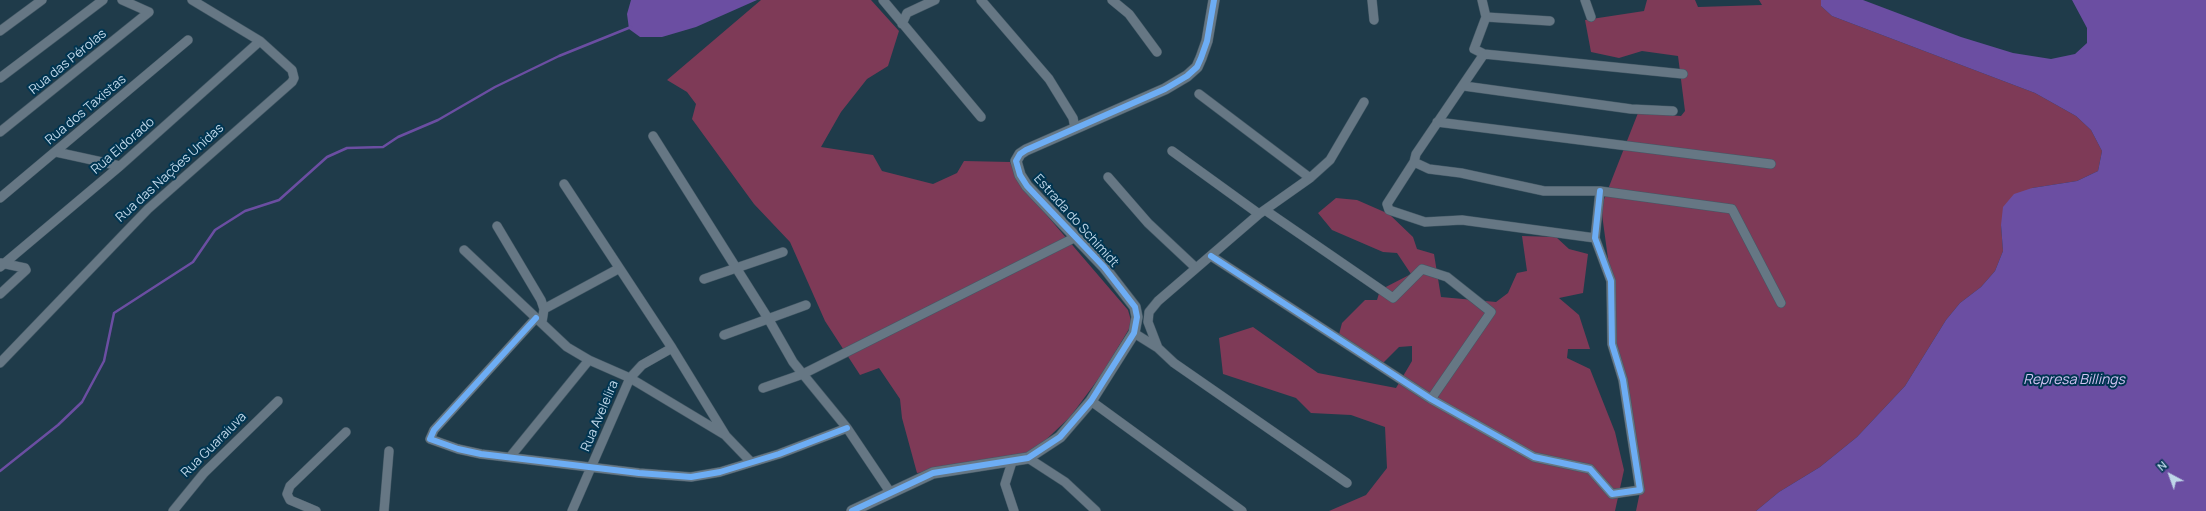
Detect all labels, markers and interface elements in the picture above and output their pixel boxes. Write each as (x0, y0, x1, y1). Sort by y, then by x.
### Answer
street label: Rua das Pérolas (26, 26, 110, 98)
street label: Rua dos Taxistas (42, 72, 130, 148)
street label: Rua Eldorado (88, 114, 158, 178)
street label: Rua das Nações Unidas (113, 121, 227, 225)
street label: Estrada do Schimidt (1030, 171, 1122, 271)
water label: Represa Billings (2023, 372, 2125, 388)
street label: Rua Avelelira (578, 378, 622, 454)
street label: Rua Guaraiuva (178, 409, 250, 481)
north arrow (2150, 455, 2190, 495)
text: N (2154, 457, 2170, 474)

